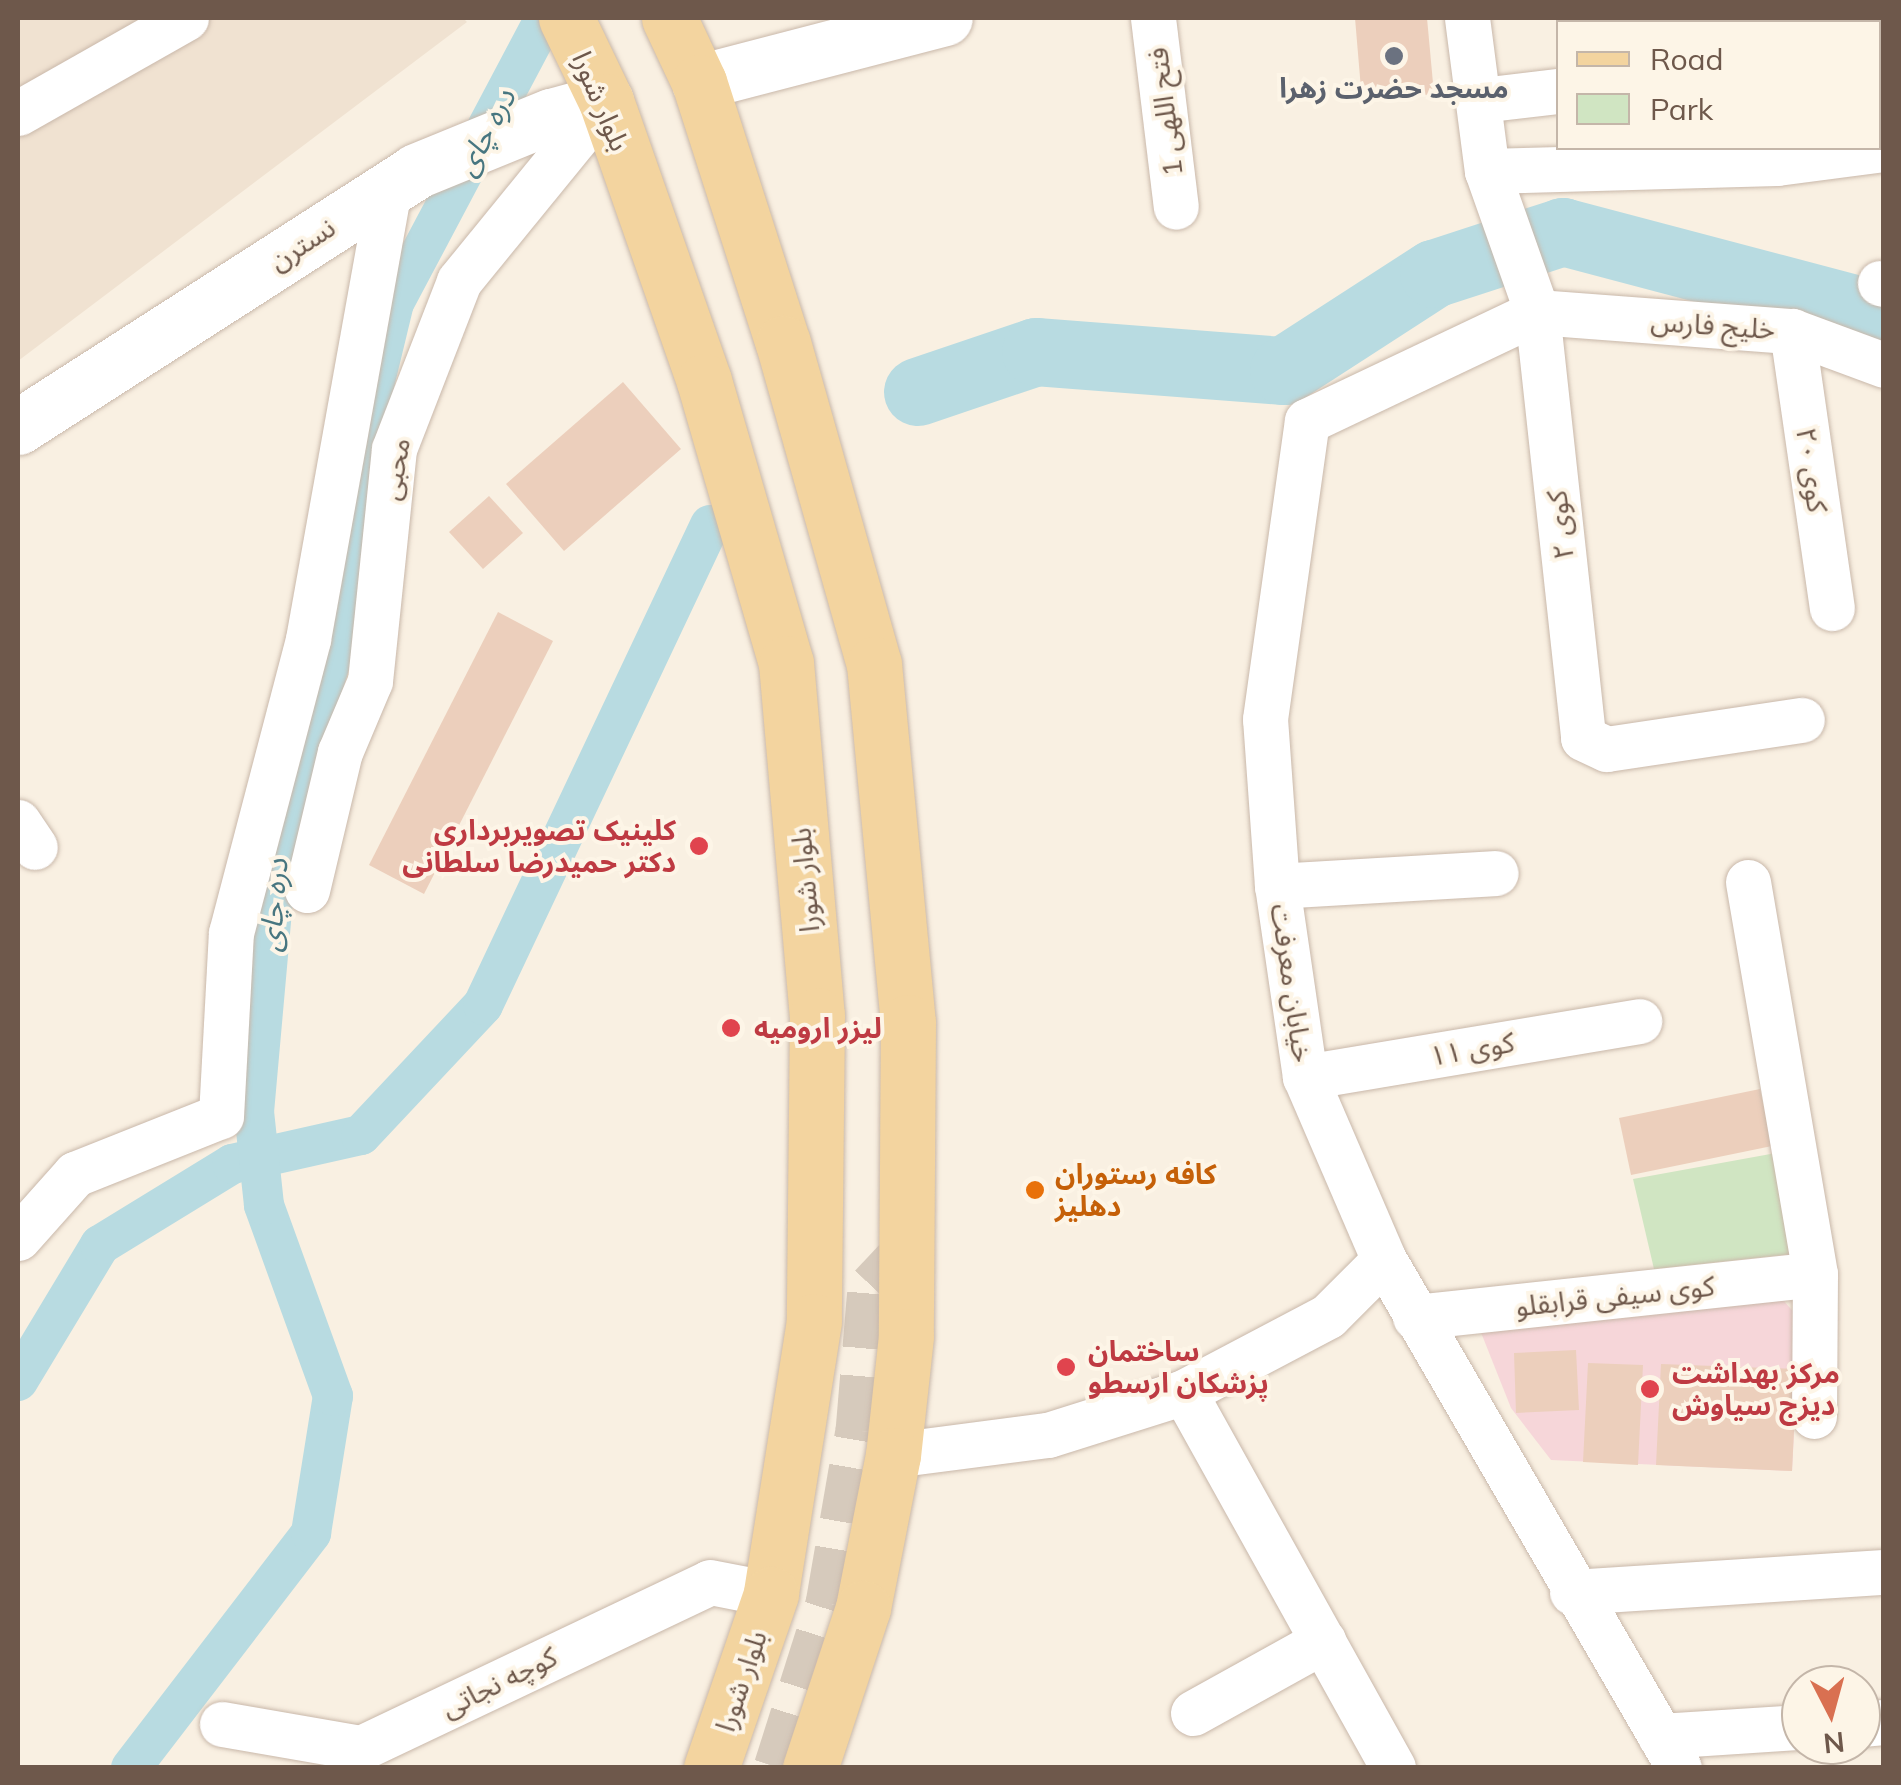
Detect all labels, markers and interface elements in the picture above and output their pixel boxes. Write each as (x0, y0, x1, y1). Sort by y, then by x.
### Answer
legend (1556, 20, 1881, 150)
text: Road (1650, 40, 1724, 78)
marker: مسجد حضرت زهرا (1383, 45, 1405, 67)
street label: بلوار شورا (565, 46, 637, 156)
street label: فتح اللهی 1 (1140, 46, 1190, 178)
place label: مسجد حضرت زهرا (1279, 71, 1509, 105)
water label: دره چای (447, 82, 523, 182)
text: Park (1650, 90, 1713, 128)
street label: نسترن (263, 210, 341, 278)
street label: خلیج فارس (1650, 304, 1776, 346)
street label: کوی ۲۰ (1789, 425, 1835, 515)
street label: محبی (373, 435, 417, 503)
street label: کوی ۲ (1540, 489, 1580, 561)
place label: کلینیک تصويربرداري دکتر حمیدرضا سلطانی (402, 813, 676, 879)
street label: بلوار شورا (784, 826, 826, 934)
marker: کلینیک تصويربرداري دکتر حمیدرضا سلطانی (686, 833, 712, 859)
water label: دره چای (251, 857, 295, 953)
street label: خیابان معرفت (1264, 901, 1320, 1065)
place label: لیزر ارومیه (754, 1011, 882, 1045)
marker: لیزر ارومیه (718, 1015, 744, 1041)
street label: کوی ۱۱ (1427, 1025, 1517, 1073)
place label: کافه رستوران دهلیز (1055, 1157, 1216, 1223)
marker: کافه رستوران دهلیز (1024, 1179, 1046, 1201)
street label: کوی سیفی قرابقلو (1514, 1269, 1716, 1323)
place label: ساختمان پزشکان ارسطو (1088, 1334, 1269, 1400)
marker: ساختمان پزشکان ارسطو (1053, 1354, 1079, 1380)
place label: مرکز بهداشت دیزج سیاوش (1672, 1356, 1840, 1422)
marker: مرکز بهداشت دیزج سیاوش (1637, 1376, 1663, 1402)
street label: بلوار شورا (708, 1626, 774, 1736)
street label: کوچه نجاتی (436, 1640, 562, 1724)
north arrow (1781, 1665, 1881, 1765)
text: N (1822, 1725, 1846, 1762)

